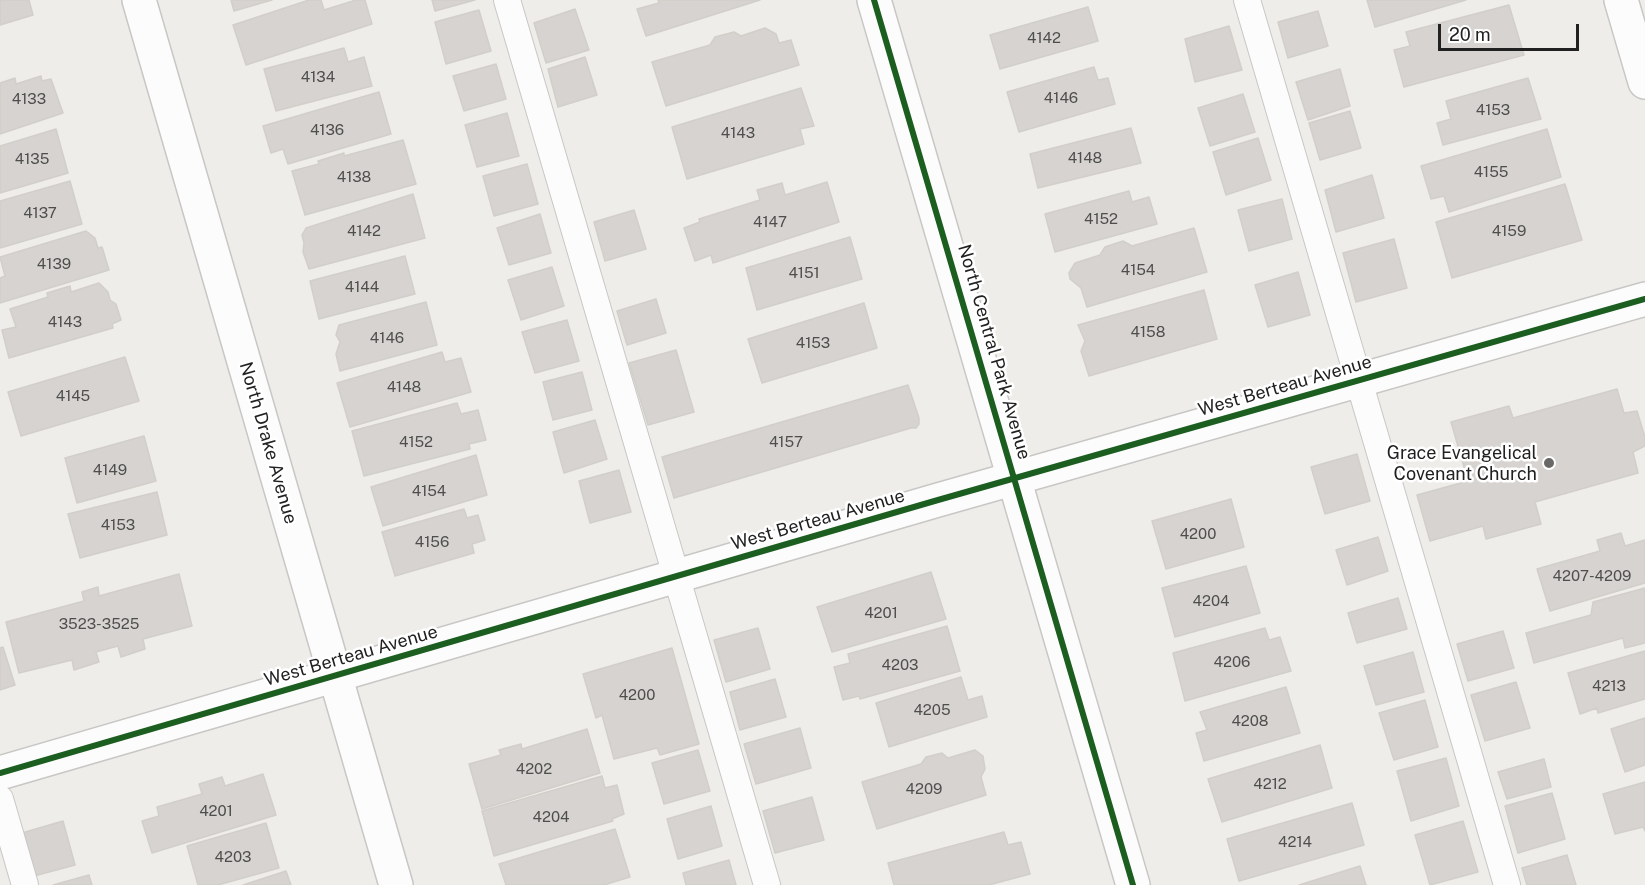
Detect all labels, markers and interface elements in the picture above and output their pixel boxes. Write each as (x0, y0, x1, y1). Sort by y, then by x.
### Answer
scale bar (1441, 12, 1582, 50)
text: 20 m (1449, 24, 1491, 45)
house number: 4142 (1027, 29, 1061, 47)
house number: 4134 (301, 68, 335, 86)
house number: 4146 (1044, 89, 1078, 107)
house number: 4133 (12, 90, 46, 108)
house number: 4153 (1476, 101, 1510, 119)
house number: 4136 (310, 121, 344, 139)
house number: 4143 (721, 124, 755, 142)
house number: 4148 (1068, 149, 1102, 167)
house number: 4135 (15, 150, 49, 168)
house number: 4155 (1474, 163, 1508, 181)
house number: 4138 (337, 168, 371, 186)
house number: 4137 (23, 204, 57, 222)
house number: 4152 (1084, 210, 1118, 228)
house number: 4147 (753, 213, 787, 231)
house number: 4142 (347, 222, 381, 240)
house number: 4159 (1492, 222, 1526, 240)
street label: North Central Park Avenue (953, 242, 1035, 462)
house number: 4139 (37, 255, 71, 273)
house number: 4154 (1121, 261, 1155, 279)
house number: 4151 (788, 264, 820, 282)
house number: 4144 (345, 278, 379, 296)
house number: 4143 (48, 313, 82, 331)
house number: 4158 (1131, 323, 1165, 341)
house number: 4146 (370, 329, 404, 347)
house number: 4153 (796, 334, 830, 352)
street label: West Berteau Avenue (1196, 351, 1374, 421)
street label: North Drake Avenue (235, 360, 301, 526)
house number: 4148 (387, 378, 421, 396)
house number: 4145 (56, 387, 90, 405)
house number: 4152 (399, 433, 433, 451)
house number: 4157 (769, 433, 803, 451)
place label: Grace Evangelical Covenant Church (1387, 442, 1537, 484)
marker: Grace Evangelical Covenant Church (1542, 456, 1556, 470)
house number: 4149 (93, 461, 127, 479)
house number: 4154 (412, 482, 446, 500)
street label: West Berteau Avenue (729, 485, 907, 555)
house number: 4153 (101, 516, 135, 534)
house number: 4200 (1180, 525, 1216, 543)
house number: 4156 (415, 533, 449, 551)
house number: 4207-4209 (1553, 567, 1631, 585)
house number: 4204 (1193, 592, 1229, 610)
house number: 4201 (864, 604, 898, 622)
house number: 3523-3525 (59, 615, 139, 633)
street label: West Berteau Avenue (262, 621, 440, 691)
house number: 4206 (1214, 653, 1250, 671)
house number: 4203 (882, 656, 918, 674)
house number: 4213 (1592, 677, 1626, 695)
house number: 4200 (619, 686, 655, 704)
house number: 4205 (913, 701, 951, 719)
house number: 4208 (1231, 712, 1269, 730)
house number: 4202 (516, 760, 552, 778)
house number: 4212 (1253, 775, 1287, 793)
house number: 4209 (906, 780, 942, 798)
house number: 4201 (199, 802, 233, 820)
house number: 4204 (533, 808, 569, 826)
house number: 4214 (1278, 833, 1312, 851)
house number: 4203 (215, 848, 251, 866)

